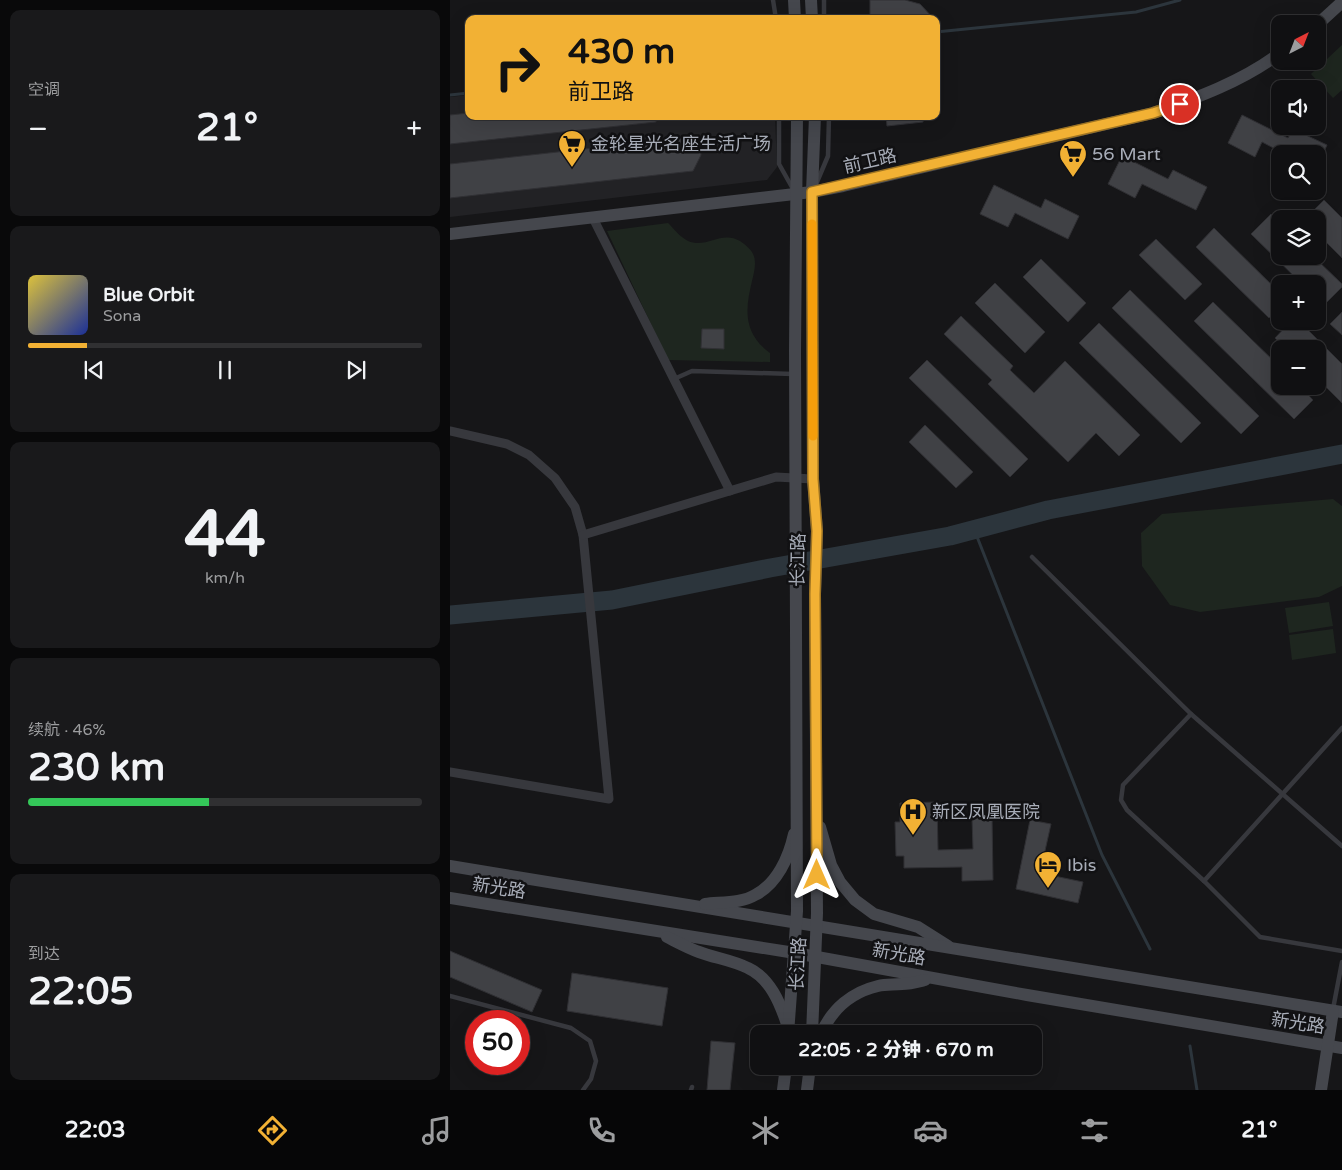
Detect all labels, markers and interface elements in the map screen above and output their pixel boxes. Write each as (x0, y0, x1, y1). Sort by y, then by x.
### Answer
north arrow (1271, 15, 1326, 70)
map controls (1271, 15, 1326, 395)
text: 430 m (568, 31, 675, 73)
icon: right (485, 35, 550, 100)
text: 前卫路 (568, 79, 634, 105)
text: 空调 (28, 80, 60, 100)
button: sound (1271, 80, 1326, 135)
pin (1159, 83, 1201, 125)
icon: arrive (1166, 90, 1194, 118)
text: 21° (196, 105, 258, 151)
text: − (28, 112, 48, 146)
text: + (406, 112, 422, 146)
supermarket icon: 金轮星光名座生活广场 (557, 129, 587, 168)
place label: 金轮星光名座生活广场 (591, 133, 771, 155)
supermarket icon: 56 Mart (1058, 139, 1088, 178)
place label: 56 Mart (1092, 143, 1161, 165)
street label: 前卫路 (841, 144, 899, 178)
button: search (1271, 145, 1326, 200)
button: layers (1271, 210, 1326, 265)
button: + (1271, 275, 1326, 330)
text: Blue Orbit (103, 284, 195, 306)
text: Sona (103, 306, 141, 326)
button: − (1271, 340, 1326, 395)
icon: previous (80, 356, 108, 384)
icon: pause (211, 356, 239, 384)
icon: next (342, 356, 370, 384)
text: 44 (184, 496, 266, 575)
street label: 长江路 (787, 533, 809, 587)
text: km/h (205, 568, 245, 588)
text: 续航 · 46% (28, 720, 106, 740)
text: 230 km (28, 745, 165, 791)
hospital icon: 新区凤凰医院 (898, 797, 928, 836)
place label: 新区凤凰医院 (932, 801, 1040, 823)
position arrow (790, 848, 842, 900)
hotel icon: Ibis (1033, 850, 1063, 889)
place label: Ibis (1067, 854, 1096, 876)
street label: 新光路 (471, 873, 527, 903)
street label: 长江路 (786, 936, 810, 992)
street label: 新光路 (871, 938, 927, 970)
text: 到达 (28, 944, 60, 964)
text: 22:05 (28, 969, 133, 1015)
street label: 新光路 (1270, 1008, 1326, 1038)
speed limit sign: 50 (465, 1010, 530, 1075)
text: 22:05 · 2 分钟 · 670 m (798, 1039, 994, 1061)
icon: directions (255, 1113, 290, 1148)
icon: music (419, 1113, 454, 1148)
icon: phone (584, 1113, 619, 1148)
icon: climate (748, 1113, 783, 1148)
icon: car (913, 1113, 948, 1148)
icon: filters (1077, 1113, 1112, 1148)
text: 22:03 (65, 1117, 126, 1143)
text: 21° (1241, 1117, 1277, 1143)

